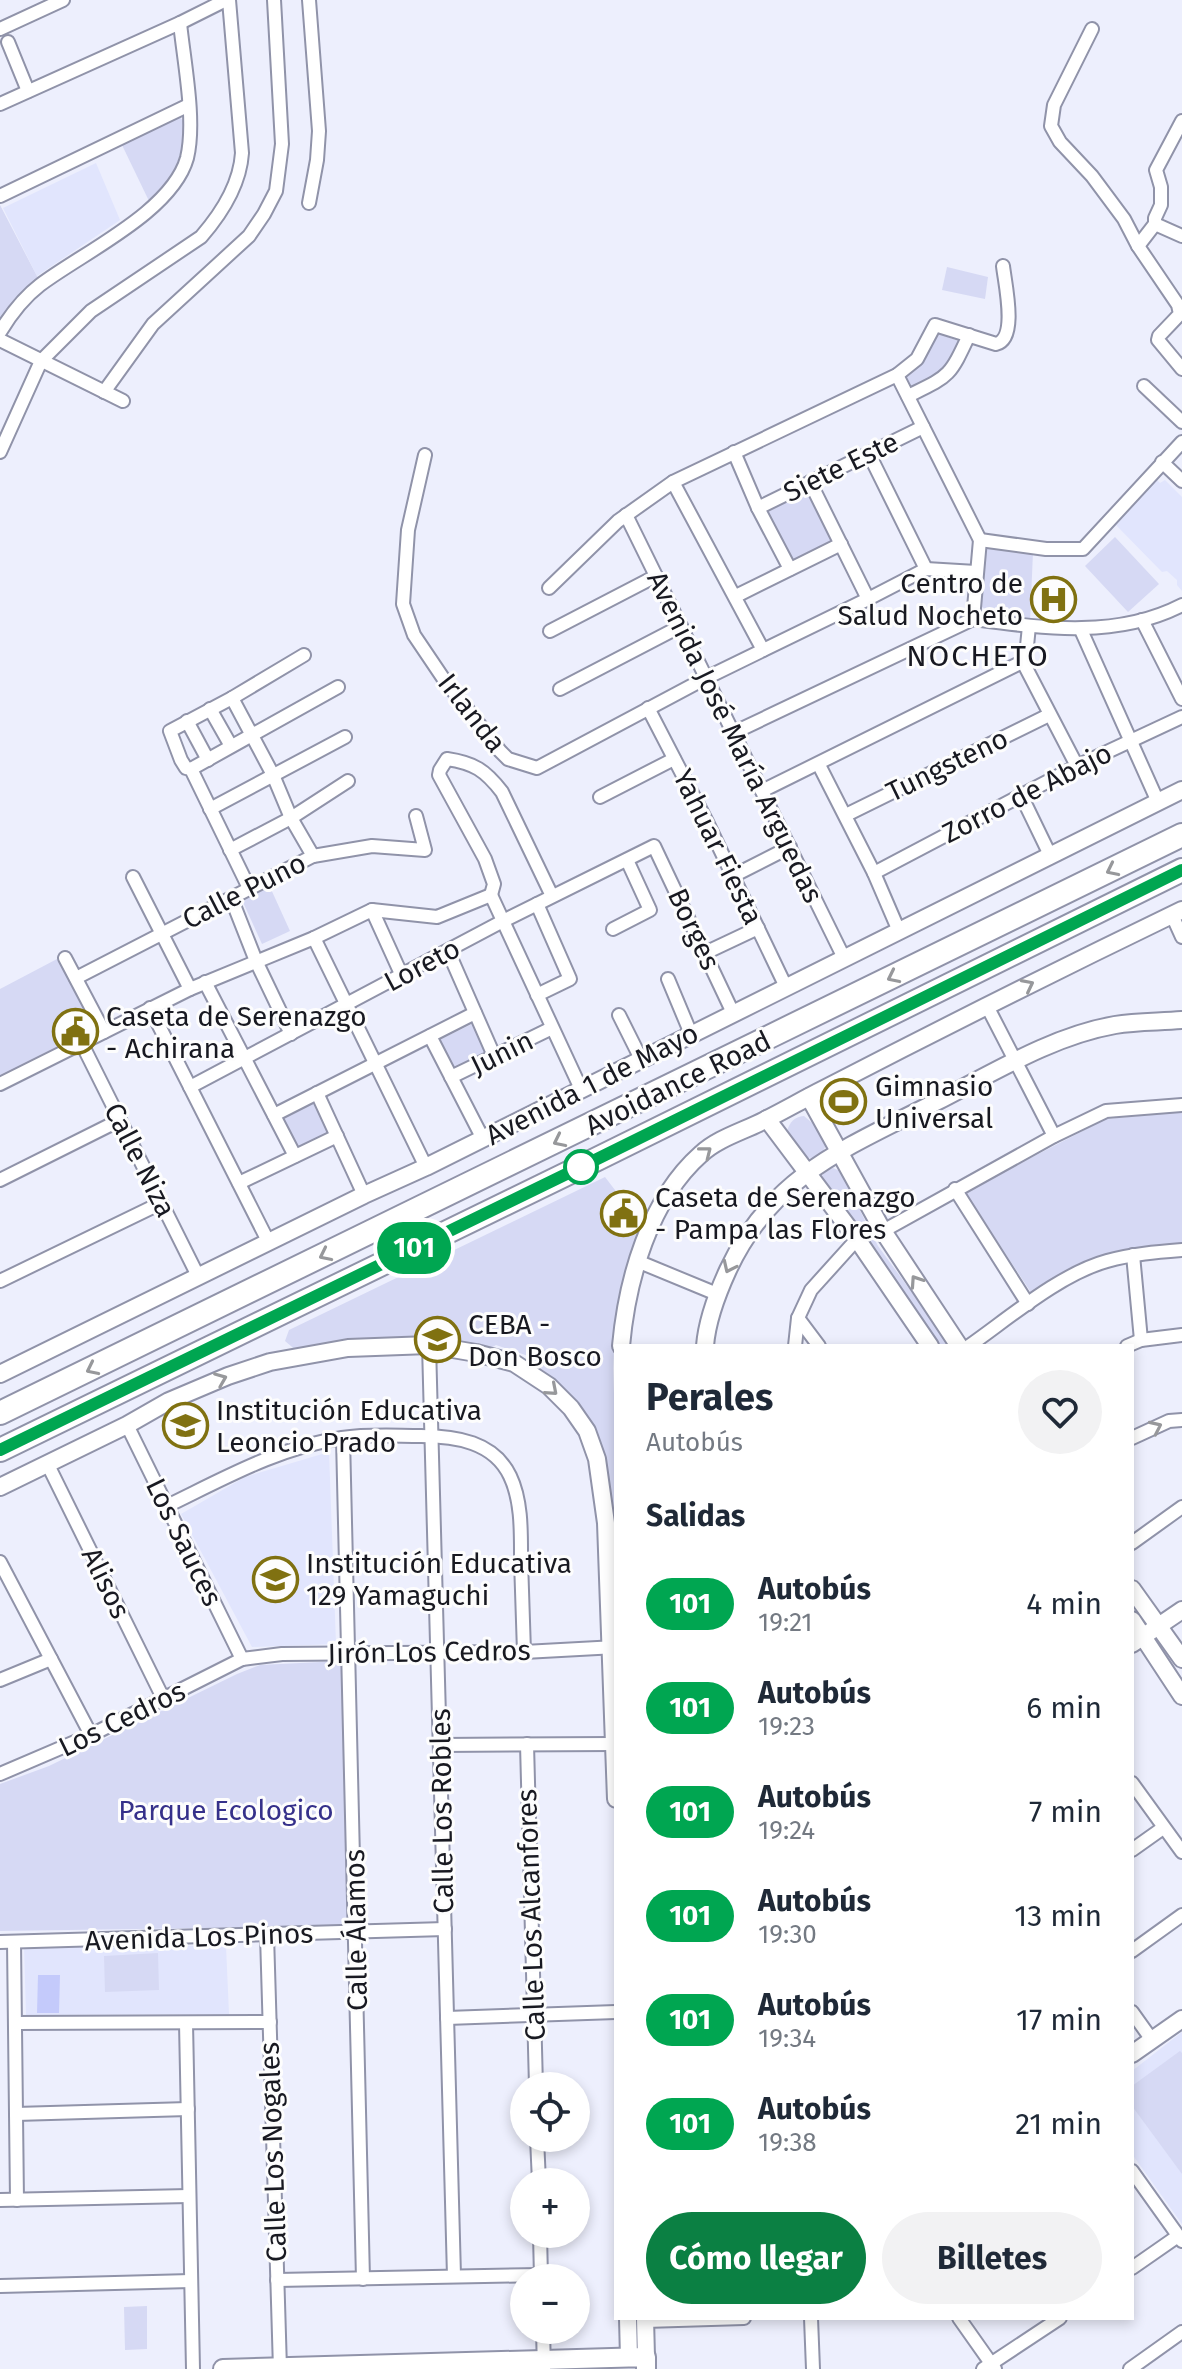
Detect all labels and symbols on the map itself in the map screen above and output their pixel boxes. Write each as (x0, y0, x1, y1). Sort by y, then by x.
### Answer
street label: Siete Este (778, 425, 904, 509)
street label: Avenida José María Arguedas (640, 566, 830, 908)
place label: Centro de Salud Nocheto (838, 567, 1023, 632)
hospital icon: Centro de Salud Nocheto (1030, 575, 1078, 623)
district label: NOCHETO (906, 638, 1050, 674)
street label: Irlanda (431, 667, 513, 759)
street label: Tungsteno (881, 721, 1013, 809)
street label: Zorro de Abajo (937, 736, 1117, 850)
street label: Yahuar Fiesta (666, 764, 770, 930)
street label: Calle Puno (177, 846, 311, 936)
one-way arrow (1106, 860, 1121, 876)
street label: Borges (661, 883, 727, 975)
street label: Loreto (379, 931, 465, 999)
one-way arrow (887, 968, 902, 983)
one-way arrow (1020, 979, 1035, 995)
place label: Caseta de Serenazgo - Achirana (106, 1000, 367, 1065)
public building icon: Caseta de Serenazgo - Achirana (51, 1008, 99, 1056)
street label: Avenida 1 de Mayo (480, 1016, 704, 1152)
street label: Junin (465, 1024, 539, 1082)
street label: Avoidance Road (580, 1024, 776, 1142)
place label: Gimnasio Universal (875, 1070, 993, 1135)
sports icon: Gimnasio Universal (820, 1078, 868, 1126)
street label: Calle Niza (97, 1098, 183, 1222)
one-way arrow (553, 1131, 567, 1147)
one-way arrow (697, 1147, 712, 1161)
unlabelled marker (564, 1150, 598, 1184)
place label: Caseta de Serenazgo - Pampa las Flores (655, 1181, 916, 1246)
public building icon: Caseta de Serenazgo - Pampa las Flores (600, 1189, 648, 1237)
line badge: 101 (368, 1222, 460, 1274)
one-way arrow (319, 1245, 334, 1261)
one-way arrow (723, 1259, 739, 1274)
one-way arrow (911, 1275, 926, 1290)
place label: CEBA - Don Bosco (468, 1308, 602, 1373)
school or university icon: CEBA - Don Bosco (413, 1316, 461, 1364)
one-way arrow (85, 1359, 100, 1375)
one-way arrow (213, 1372, 227, 1389)
one-way arrow (543, 1380, 558, 1395)
place label: Institución Educativa Leoncio Prado (216, 1394, 482, 1459)
school or university icon: Institución Educativa Leoncio Prado (161, 1402, 209, 1450)
one-way arrow (1148, 1421, 1163, 1437)
street label: Los Sauces (139, 1473, 229, 1611)
street label: Alisos (75, 1542, 137, 1624)
place label: Institución Educativa 129 Yamaguchi (306, 1547, 572, 1612)
school or university icon: Institución Educativa 129 Yamaguchi (251, 1555, 299, 1603)
street label: Jirón Los Cedros (327, 1634, 531, 1670)
street label: Los Cedros (53, 1674, 191, 1764)
street label: Calle Los Robles (424, 1708, 460, 1914)
street label: Calle Los Alcanfores (510, 1788, 552, 2042)
park label: Parque Ecologico (118, 1794, 334, 1827)
street label: Calle Álamos (338, 1849, 374, 2011)
street label: Avenida Los Pinos (84, 1917, 314, 1957)
street label: Calle Los Nogales (253, 2041, 293, 2263)

